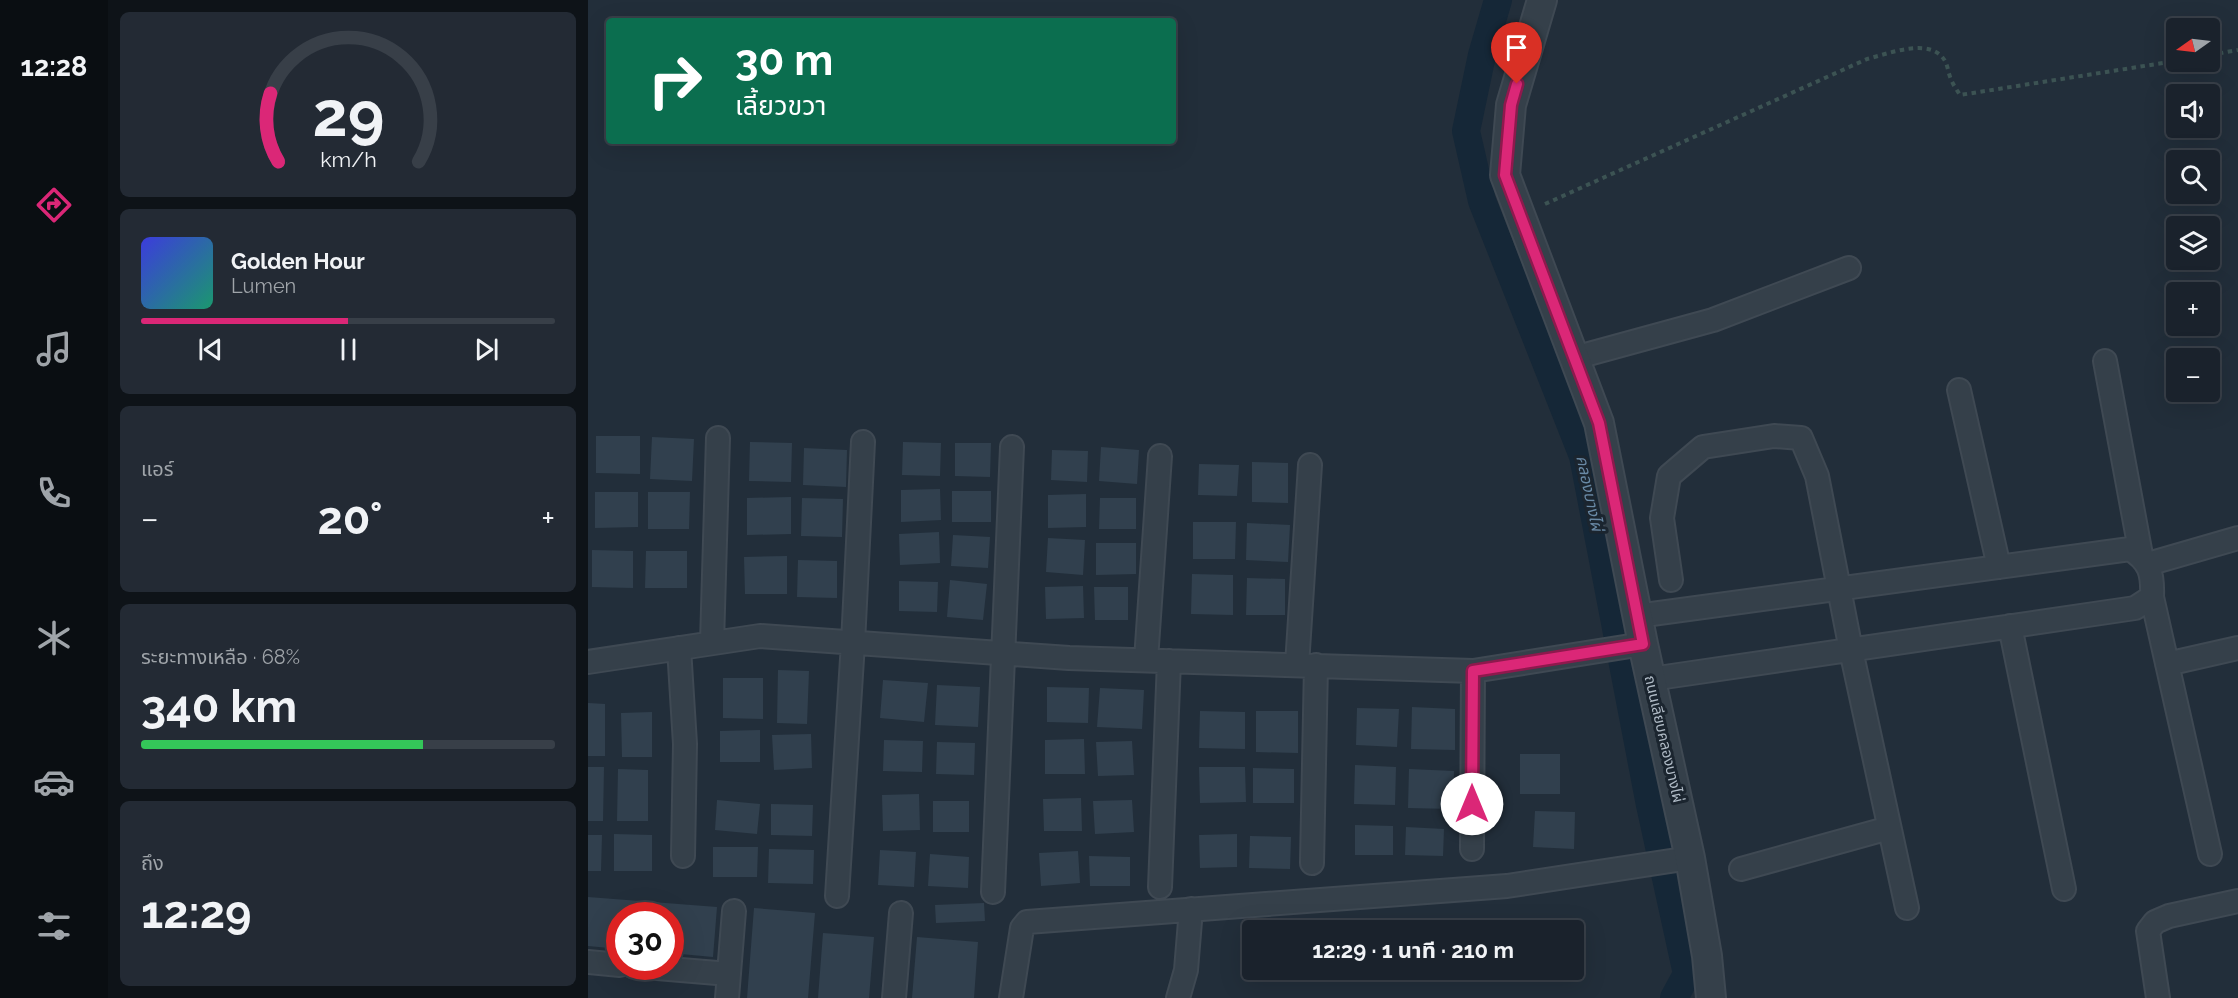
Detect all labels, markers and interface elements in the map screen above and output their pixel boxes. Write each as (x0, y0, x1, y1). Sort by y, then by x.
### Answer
north arrow (2166, 18, 2220, 72)
map controls (2166, 18, 2220, 402)
pin (1491, 22, 1542, 84)
icon: arrive (1500, 31, 1533, 64)
text: 30 m (735, 36, 833, 85)
icon: right (636, 42, 714, 120)
text: 12:28 (21, 51, 87, 82)
text: 29 (312, 77, 384, 151)
button: sound (2166, 84, 2220, 138)
text: เลี้ยวขวา (735, 90, 826, 121)
text: km/h (320, 147, 376, 172)
button: search (2166, 150, 2220, 204)
icon: directions (33, 184, 75, 226)
button: layers (2166, 216, 2220, 270)
text: Golden Hour (231, 248, 365, 274)
text: Lumen (231, 274, 296, 298)
button: + (2166, 282, 2220, 336)
icon: music (33, 328, 75, 370)
icon: previous (194, 333, 227, 366)
icon: pause (332, 333, 365, 366)
icon: next (470, 333, 503, 366)
button: − (2166, 348, 2220, 402)
water label: คลองบางไผ่ (1572, 454, 1607, 535)
text: แอร์ (141, 457, 173, 481)
icon: phone (33, 472, 75, 514)
text: 20° (317, 492, 383, 545)
text: − (141, 499, 159, 538)
text: + (541, 499, 555, 538)
icon: climate (33, 617, 75, 659)
text: ระยะทางเหลือ · 68% (141, 645, 300, 669)
street label: ถนนเลียบคลองบางไผ่ (1641, 674, 1687, 804)
text: 340 km (141, 680, 297, 733)
icon: car (33, 761, 75, 803)
position arrow (1440, 772, 1504, 836)
text: ถึง (141, 851, 164, 875)
text: 12:29 (141, 886, 252, 939)
speed limit sign: 30 (606, 902, 684, 980)
icon: filters (33, 905, 75, 947)
text: 12:29 · 1 นาที · 210 m (1312, 937, 1514, 963)

